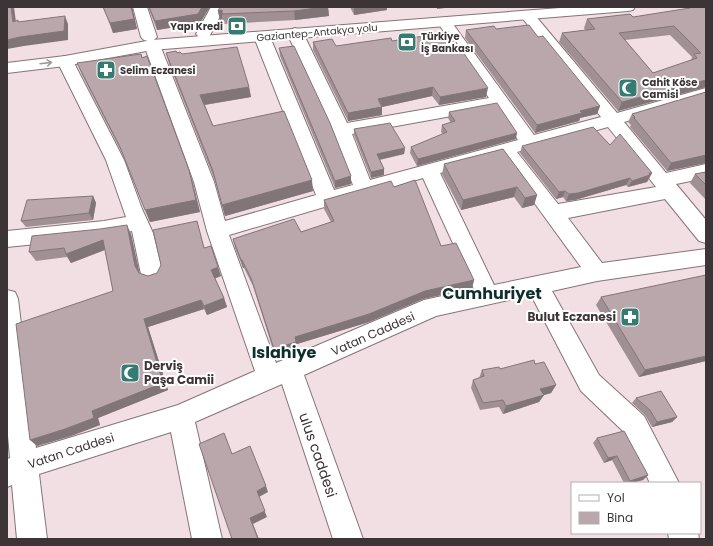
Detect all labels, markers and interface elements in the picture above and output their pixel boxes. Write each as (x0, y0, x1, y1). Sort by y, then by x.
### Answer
bank icon: Yapı Kredi (226, 15, 248, 37)
place label: Yapı Kredi (170, 19, 223, 34)
street label: Gaziantep-Antakya yolu (256, 20, 378, 45)
place label: Türkiye İş Bankası (421, 29, 474, 56)
bank icon: Türkiye İş Bankası (396, 31, 418, 53)
one-way arrow (39, 59, 52, 67)
pharmacy icon: Selim Eczanesi (95, 59, 117, 81)
place label: Selim Eczanesi (120, 63, 196, 78)
place label: Cahit Köse Camisi (642, 75, 697, 102)
mosque icon: Cahit Köse Camisi (617, 77, 639, 99)
district label: Cumhuriyet (442, 282, 542, 305)
pharmacy icon: Bulut Eczanesi (619, 306, 641, 328)
street label: Vatan Caddesi (328, 307, 417, 360)
place label: Bulut Eczanesi (527, 308, 616, 325)
district label: Islahiye (252, 341, 316, 364)
place label: Derviş Paşa Camii (144, 357, 214, 388)
mosque icon: Derviş Paşa Camii (119, 362, 141, 384)
street label: ulus caddesi (294, 410, 342, 500)
street label: Vatan Caddesi (25, 429, 116, 472)
legend (571, 482, 701, 534)
text: Yol (607, 489, 625, 506)
text: Bina (607, 509, 633, 526)

